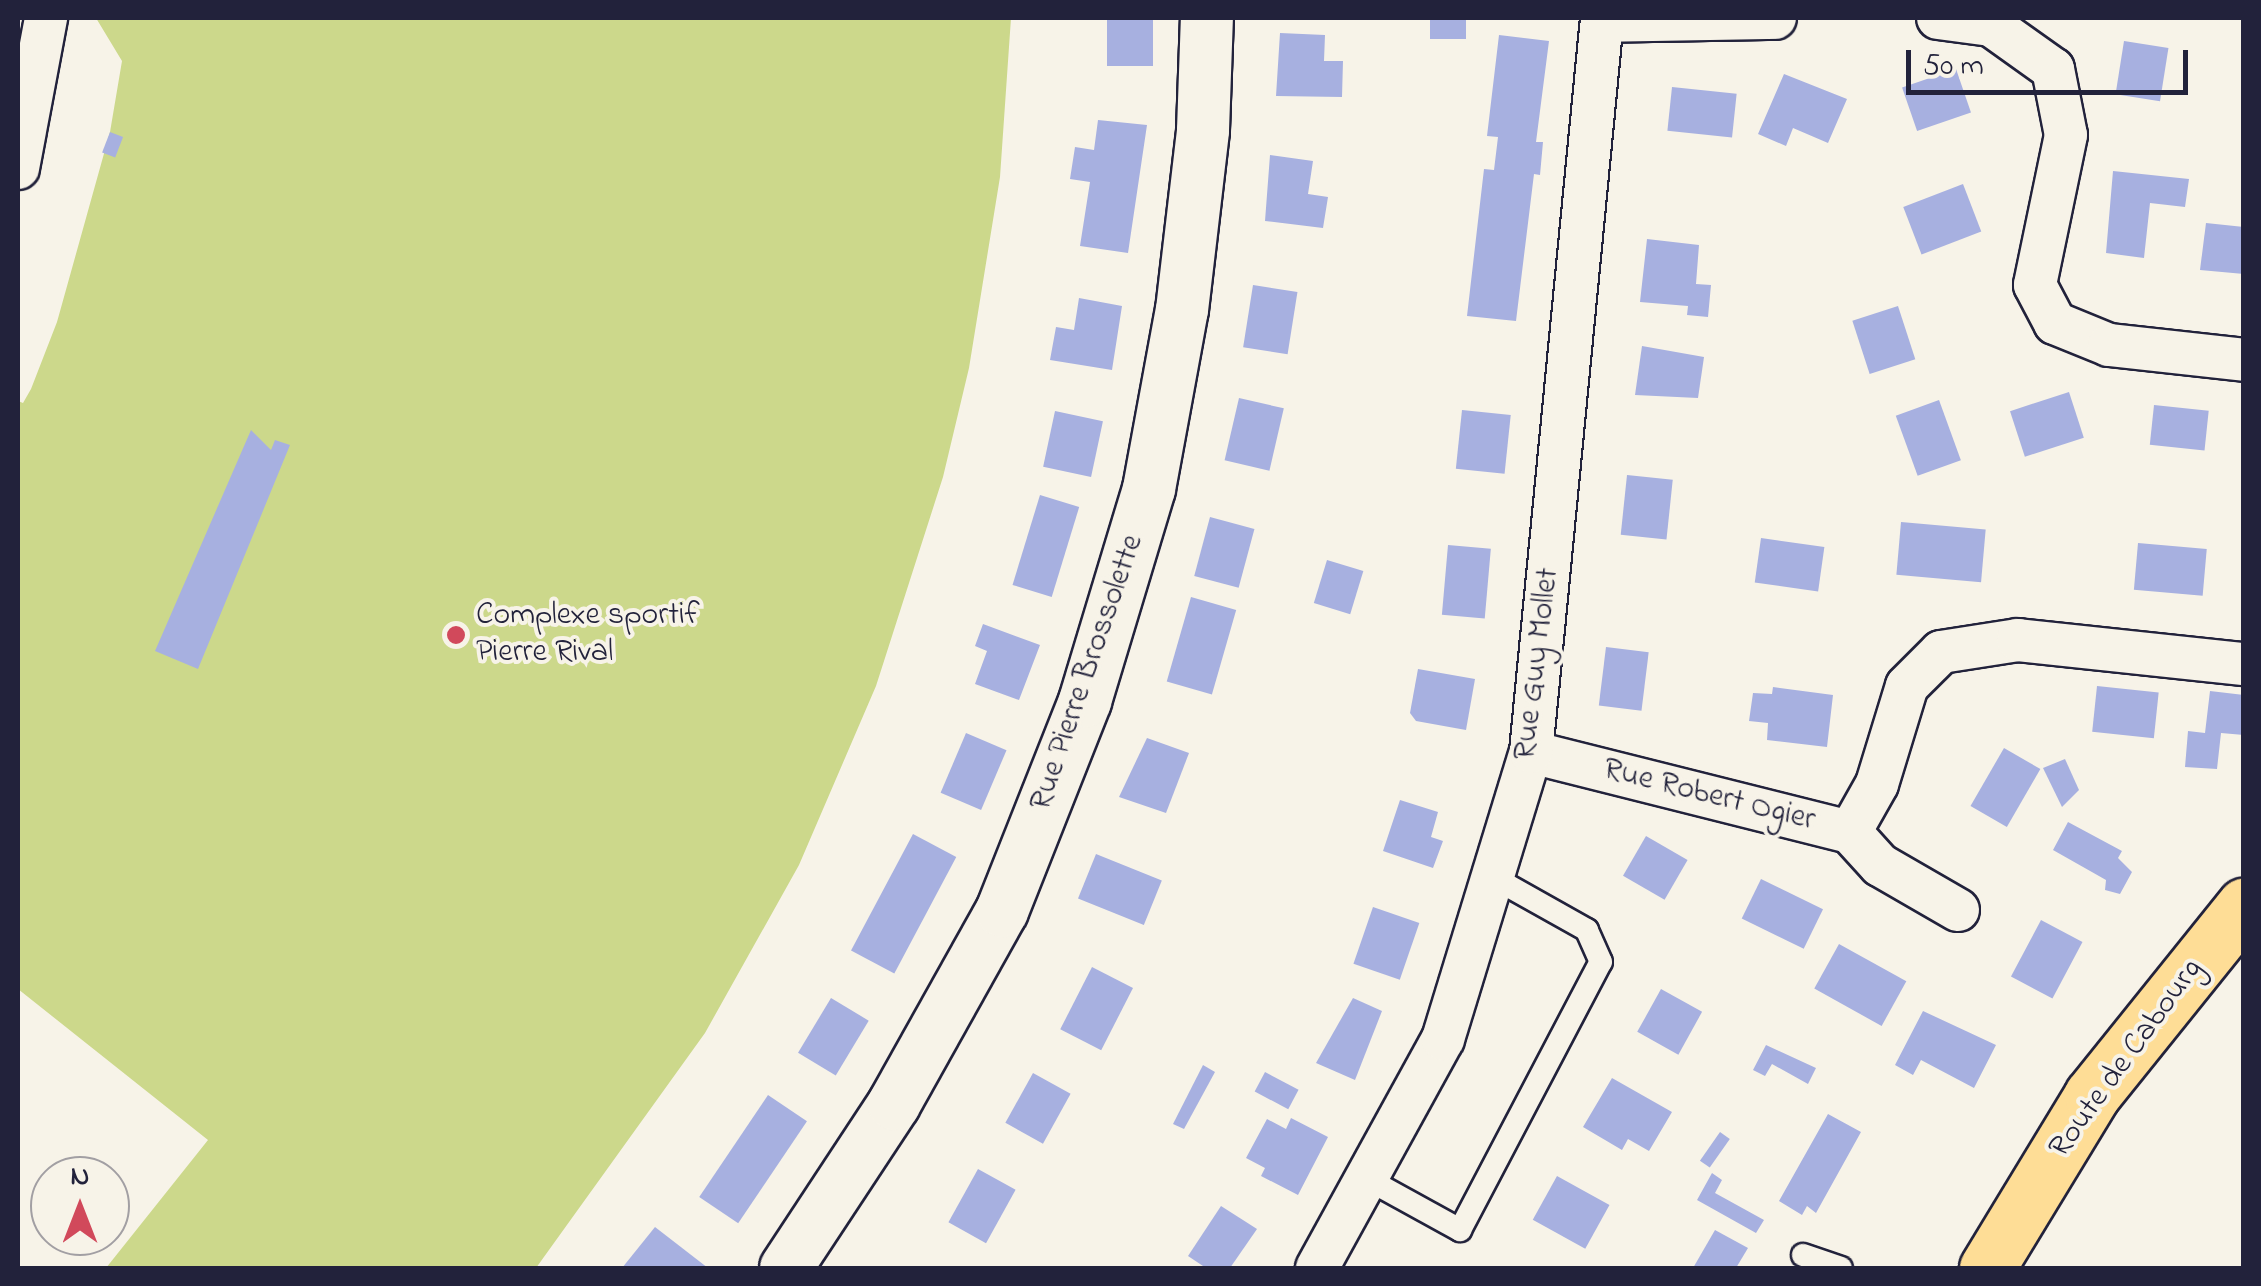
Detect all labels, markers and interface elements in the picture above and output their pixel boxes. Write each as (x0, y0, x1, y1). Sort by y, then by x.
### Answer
scale bar (1911, 30, 2194, 92)
text: 50 m (1923, 45, 1984, 89)
street label: Rue Pierre Brossolette (1023, 530, 1153, 816)
street label: Rue Guy Mollet (1507, 566, 1569, 762)
place label: Complexe sportif Pierre Rival (476, 598, 699, 673)
marker: Complexe sportif Pierre Rival (445, 624, 467, 646)
street label: Rue Robert Ogier (1599, 751, 1819, 841)
street label: Route de Cabourg (2042, 952, 2212, 1166)
north arrow (30, 1156, 130, 1256)
text: N (71, 1157, 89, 1198)

